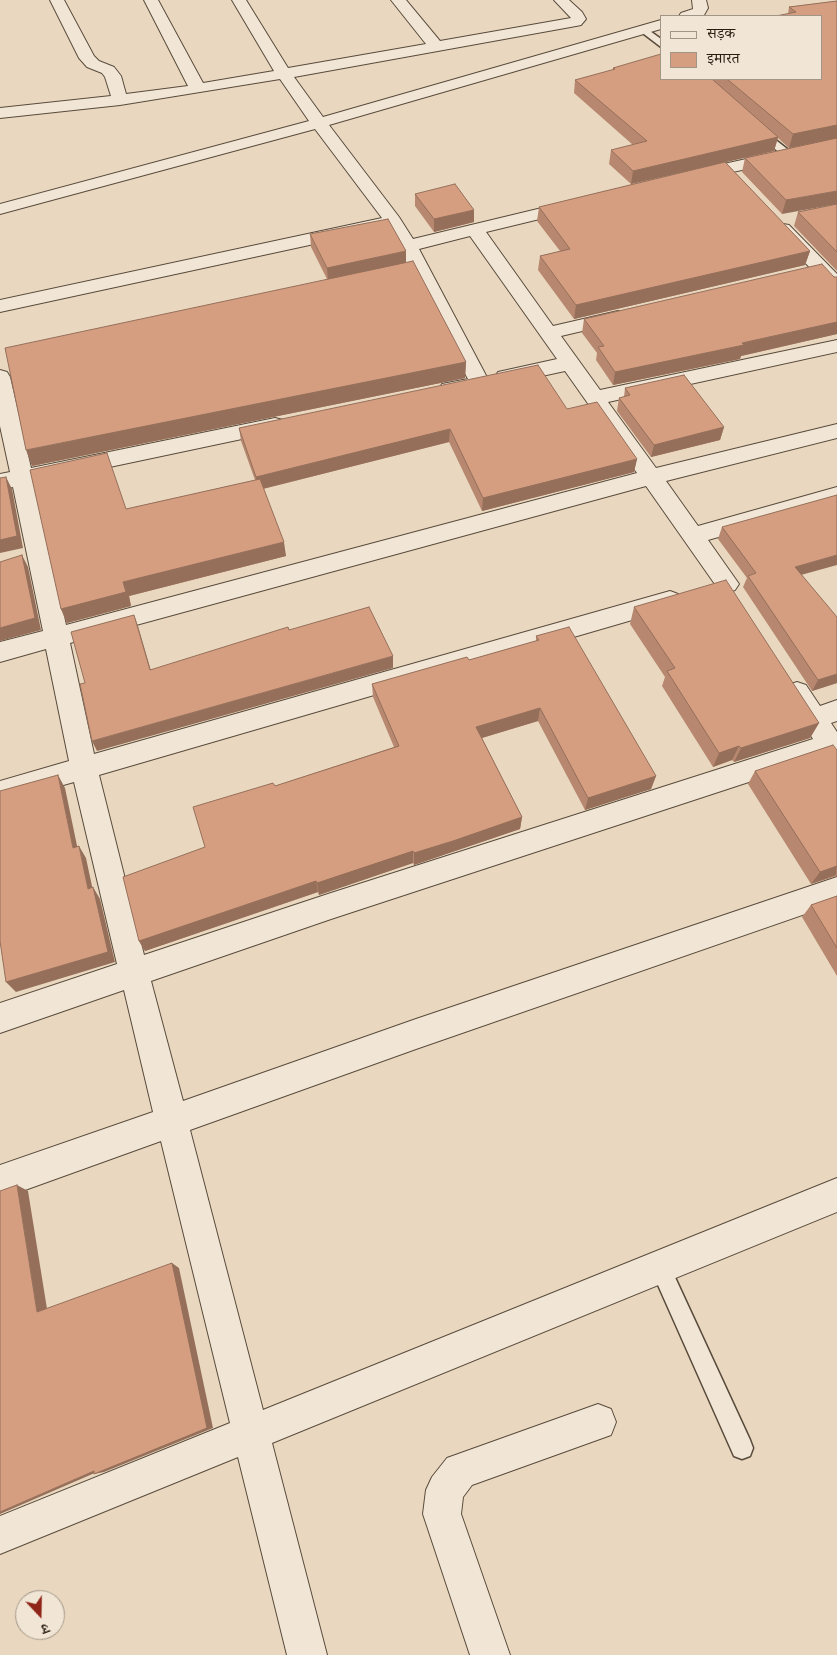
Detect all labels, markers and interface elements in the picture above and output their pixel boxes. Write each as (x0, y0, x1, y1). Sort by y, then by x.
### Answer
legend (660, 15, 822, 80)
text: सड़क (707, 23, 735, 43)
text: इमारत (707, 48, 740, 68)
north arrow (15, 1590, 65, 1640)
text: उ (38, 1618, 52, 1639)

